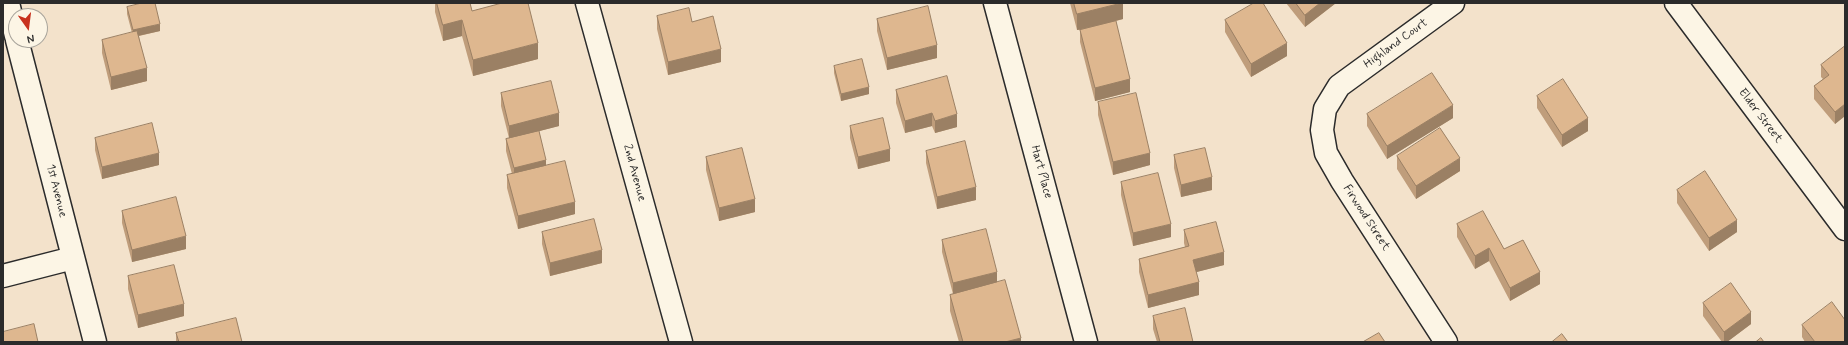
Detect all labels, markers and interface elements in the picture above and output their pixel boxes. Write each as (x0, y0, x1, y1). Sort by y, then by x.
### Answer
north arrow (8, 8, 48, 48)
street label: Highland Court (1361, 16, 1431, 72)
text: N (25, 31, 36, 46)
street label: Elder Street (1735, 86, 1785, 146)
street label: 2nd Avenue (619, 143, 649, 203)
street label: Hart Place (1027, 144, 1055, 200)
street label: 1st Avenue (42, 163, 70, 219)
street label: Firwood Street (1339, 182, 1393, 254)

